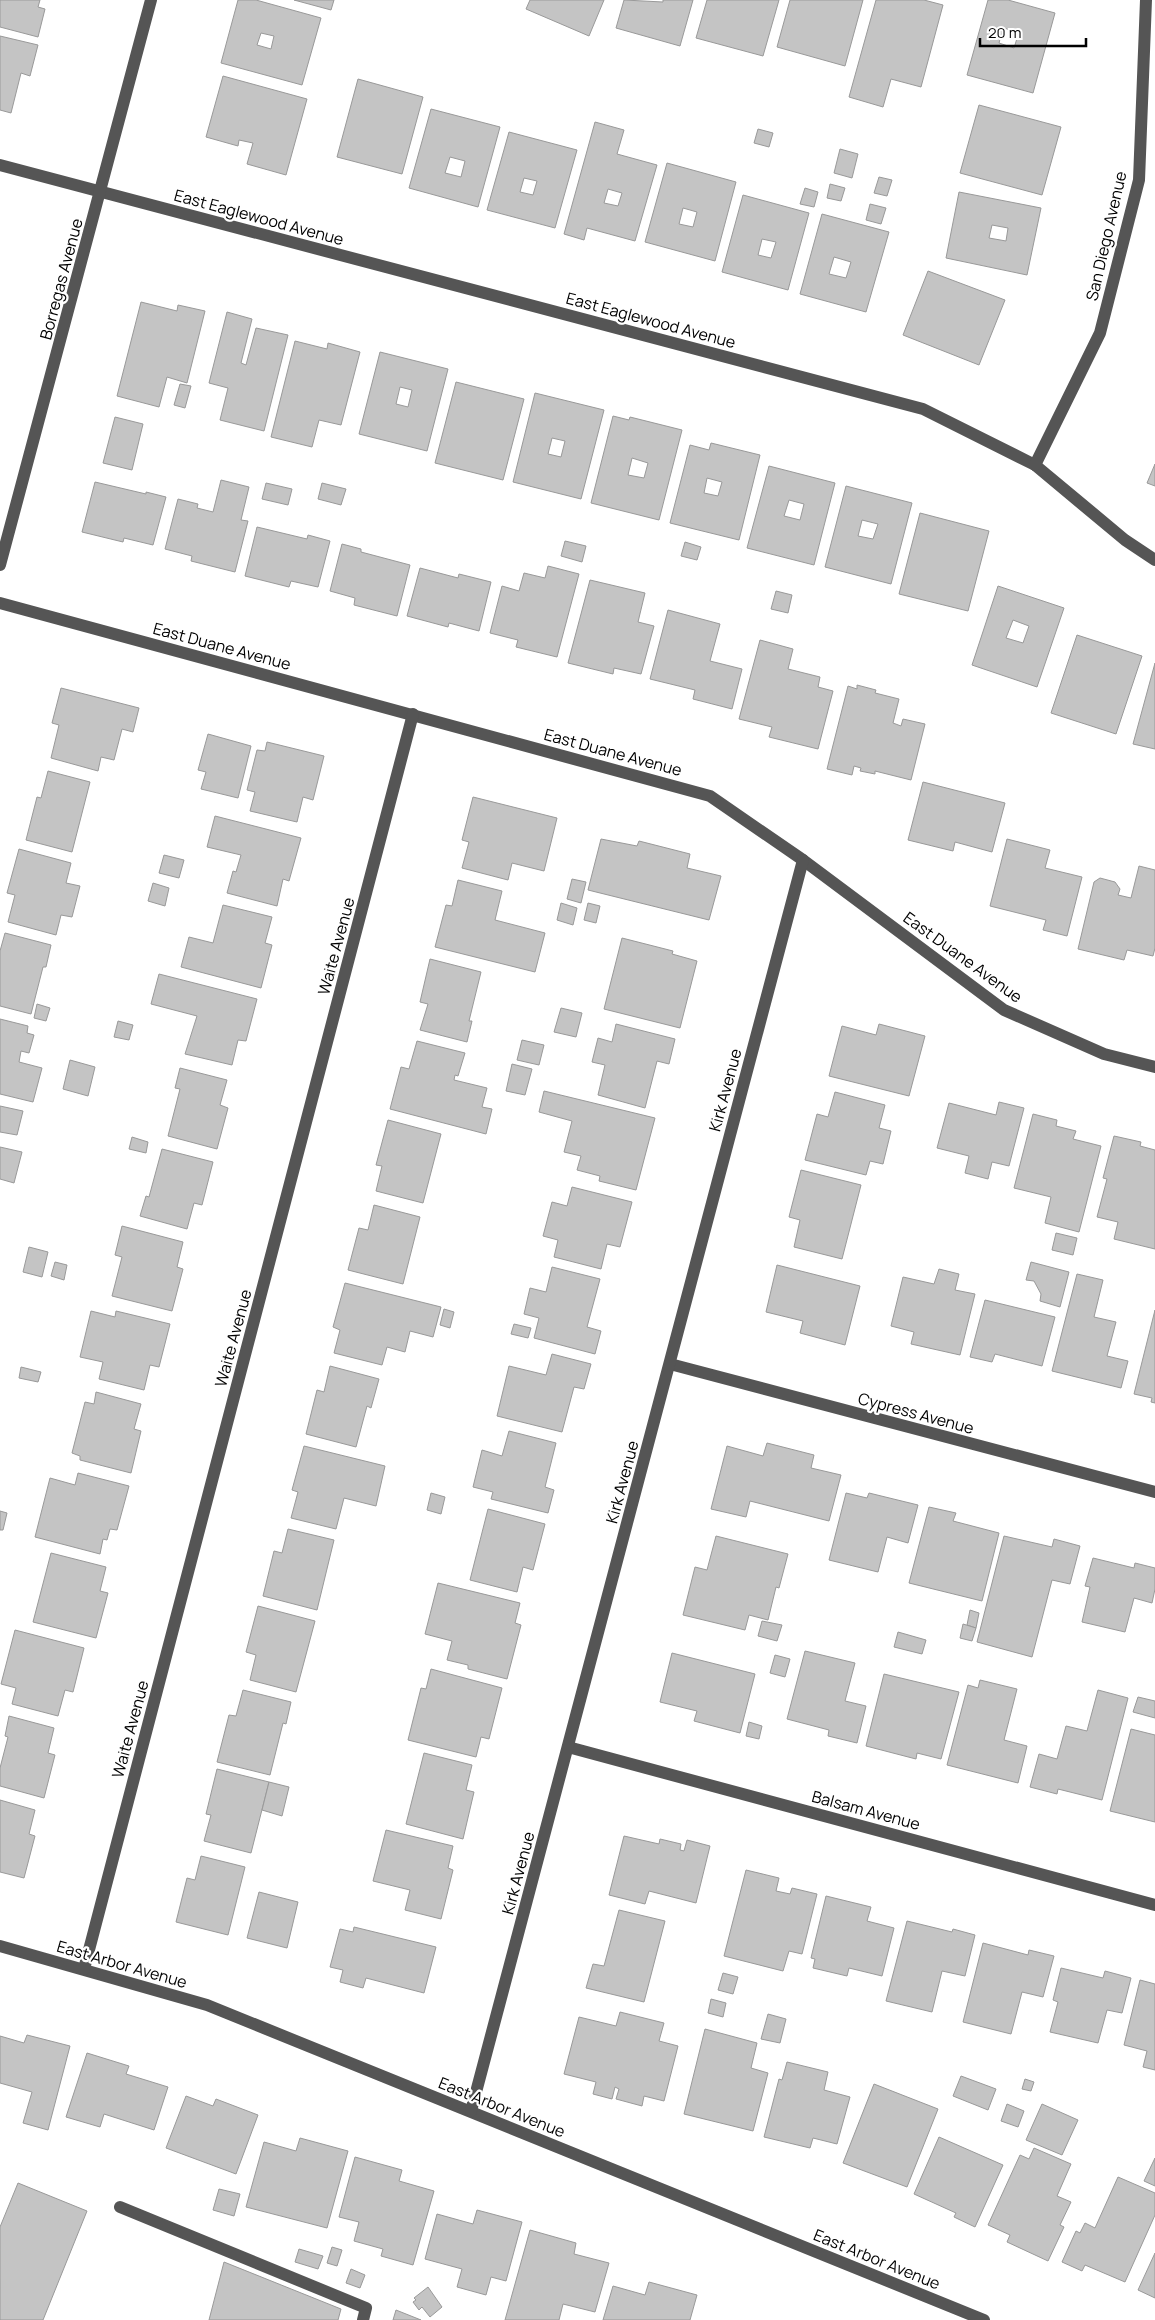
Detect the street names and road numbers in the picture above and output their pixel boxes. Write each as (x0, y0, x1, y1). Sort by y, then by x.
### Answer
street label: San Diego Avenue (1080, 169, 1132, 303)
street label: East Eaglewood Avenue (172, 184, 346, 250)
street label: Borregas Avenue (34, 216, 88, 342)
street label: East Eaglewood Avenue (564, 287, 738, 353)
street label: East Duane Avenue (151, 617, 293, 675)
street label: East Duane Avenue (542, 723, 684, 781)
street label: Waite Avenue (312, 895, 360, 997)
street label: East Duane Avenue (899, 906, 1027, 1008)
street label: Kirk Avenue (703, 1046, 747, 1134)
street label: Waite Avenue (209, 1287, 257, 1389)
street label: Cypress Avenue (856, 1387, 976, 1439)
street label: Kirk Avenue (600, 1438, 644, 1526)
street label: Waite Avenue (106, 1678, 154, 1780)
street label: Balsam Avenue (809, 1785, 923, 1835)
street label: Kirk Avenue (496, 1829, 540, 1917)
street label: East Arbor Avenue (54, 1935, 190, 1993)
street label: East Arbor Avenue (435, 2072, 569, 2142)
street label: East Arbor Avenue (810, 2224, 944, 2294)

